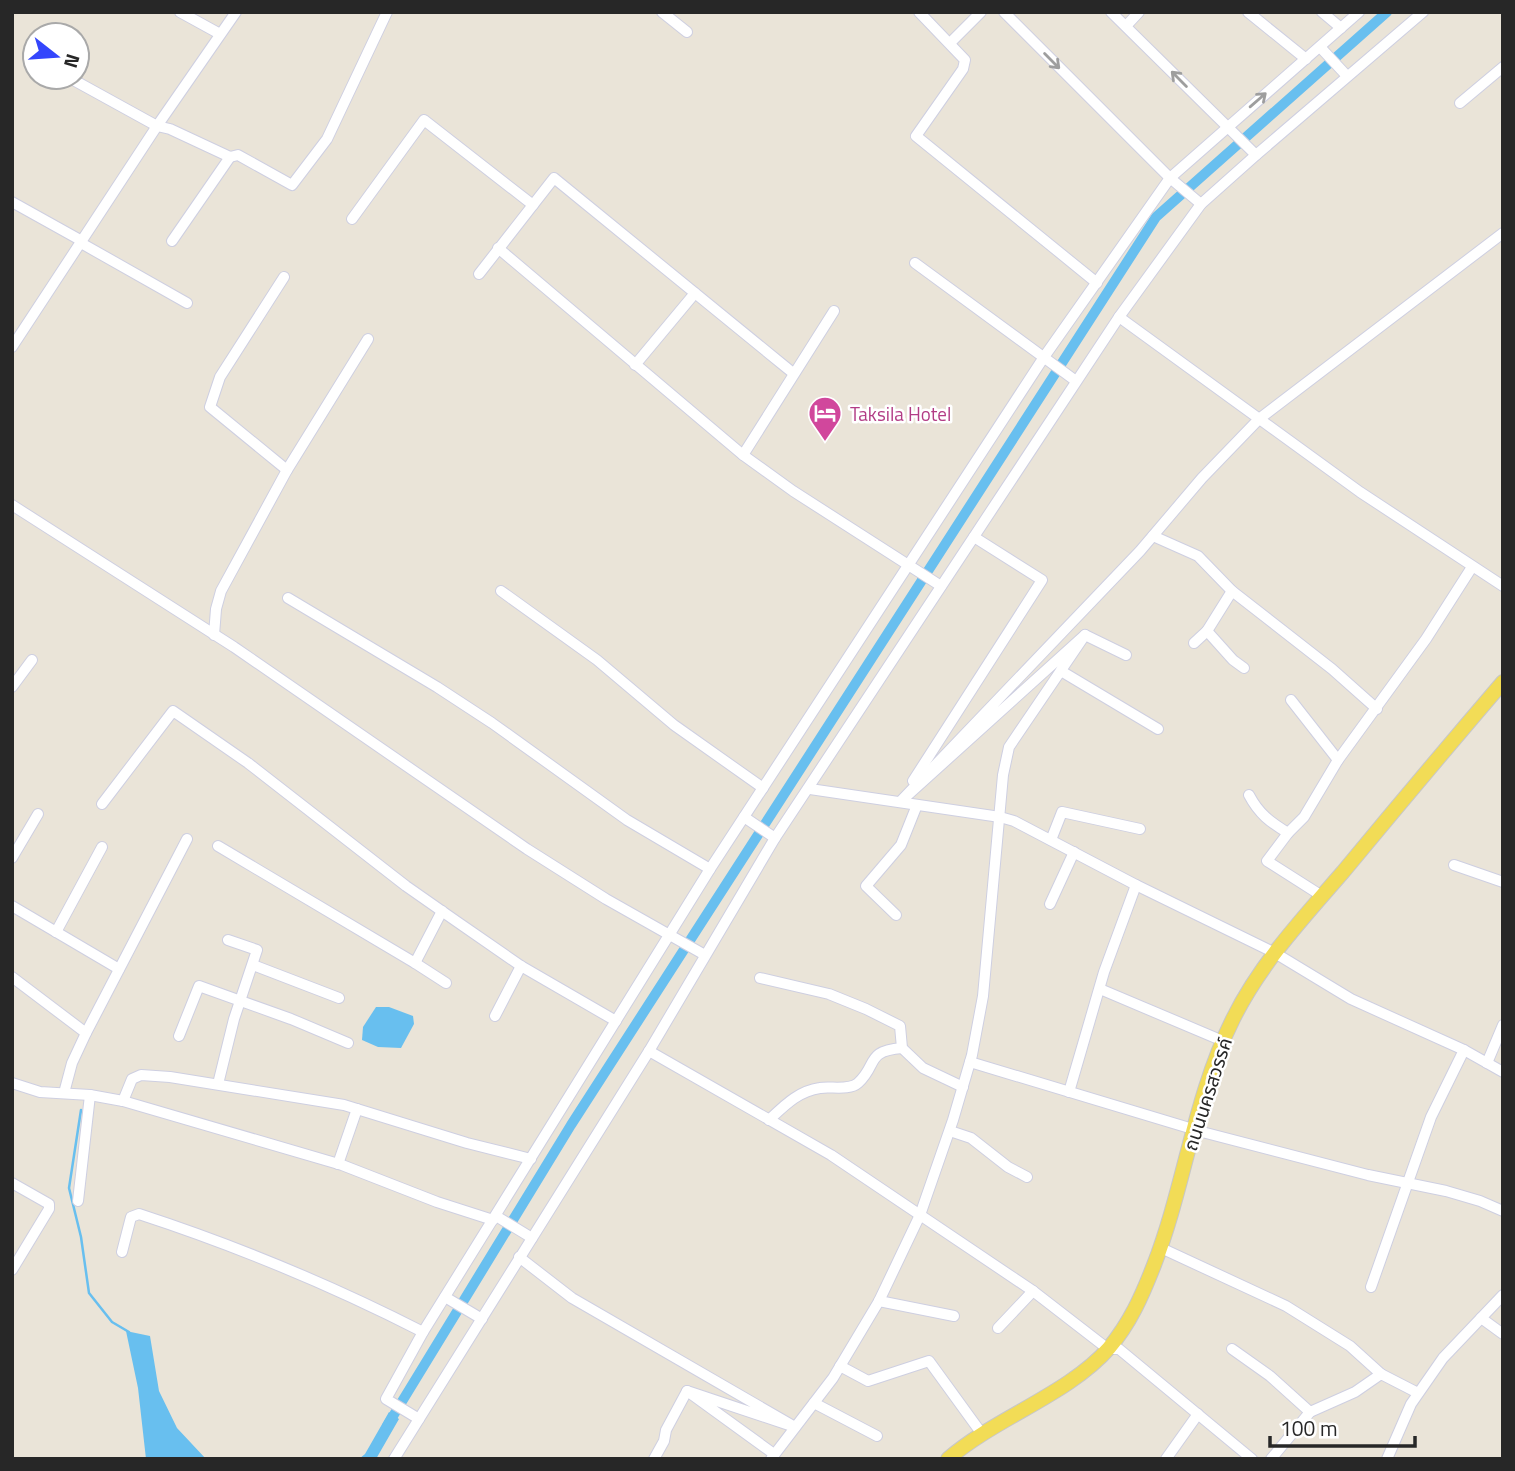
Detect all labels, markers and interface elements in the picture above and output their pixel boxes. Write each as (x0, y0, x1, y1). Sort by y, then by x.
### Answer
north arrow (21, 21, 91, 91)
text: N (57, 51, 89, 72)
one-way arrow (1043, 52, 1060, 69)
one-way arrow (1170, 70, 1187, 87)
one-way arrow (1249, 92, 1267, 108)
hotel icon: Taksila Hotel (806, 394, 844, 443)
place label: Taksila Hotel (850, 399, 951, 428)
street label: ถนนนครสวรรค์ (1175, 1034, 1239, 1154)
scale bar (1270, 1404, 1415, 1448)
text: 100 m (1280, 1412, 1337, 1444)

